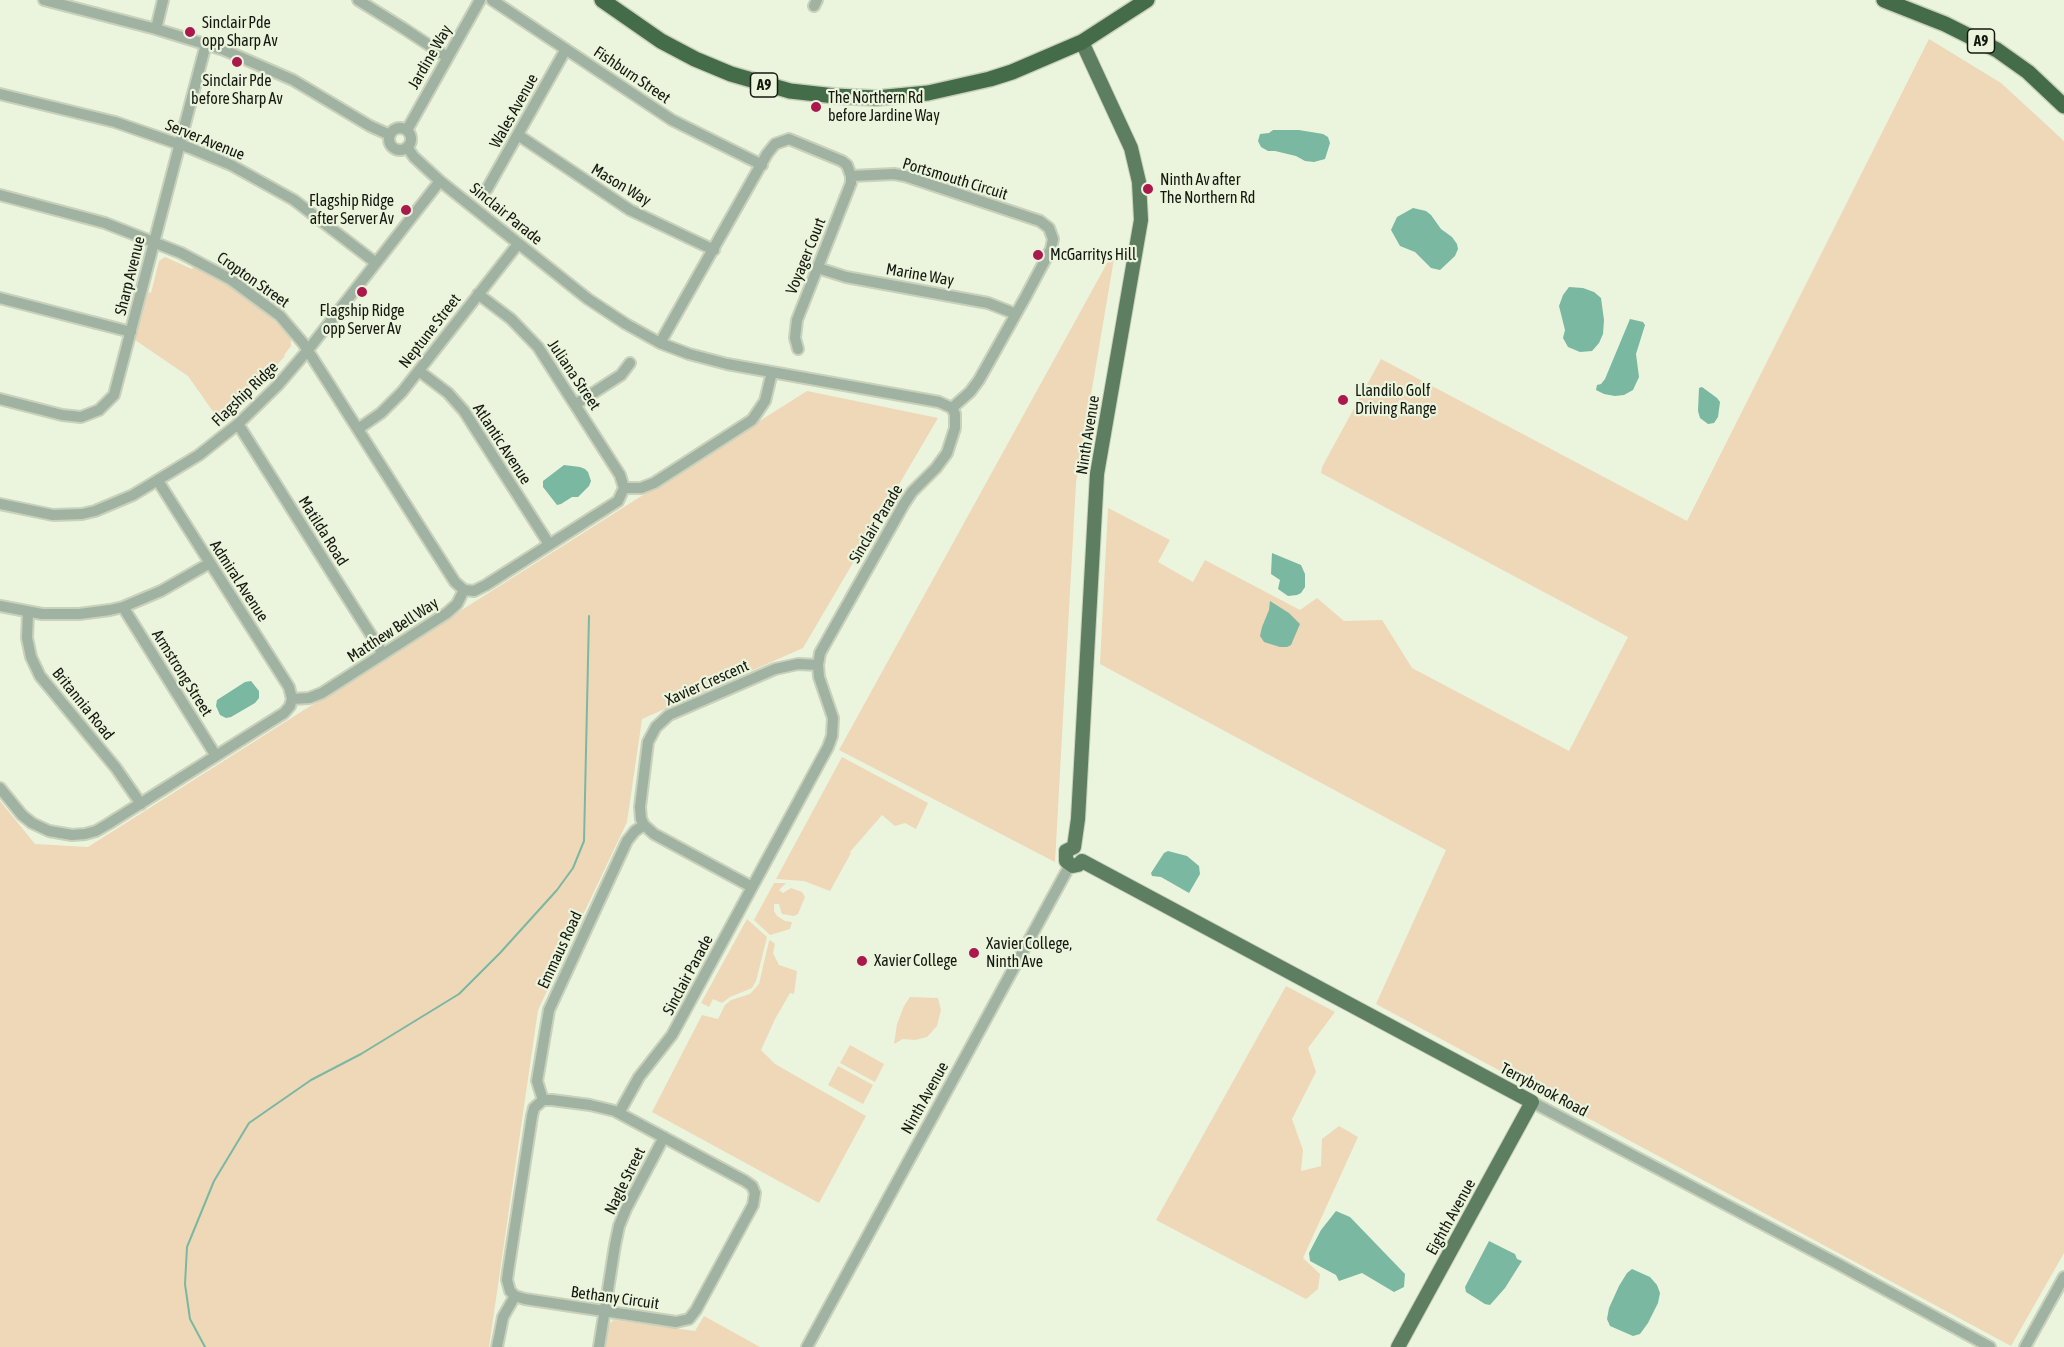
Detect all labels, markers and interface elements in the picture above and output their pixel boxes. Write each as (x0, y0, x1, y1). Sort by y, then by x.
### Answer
place label: Sinclair Pde opp Sharp Av (202, 13, 278, 51)
street label: Jardine Way (404, 21, 456, 93)
marker: Sinclair Pde opp Sharp Av (183, 25, 197, 39)
road number: A9 (1968, 29, 1994, 53)
street label: Fishburn Street (590, 42, 674, 108)
marker: Sinclair Pde before Sharp Av (230, 55, 244, 69)
street label: Wales Avenue (486, 70, 542, 152)
place label: Sinclair Pde before Sharp Av (191, 71, 283, 109)
road number: A9 (750, 73, 777, 97)
place label: The Northern Rd before Jardine Way (828, 88, 940, 126)
marker: The Northern Rd before Jardine Way (809, 100, 823, 114)
street label: Server Avenue (163, 115, 247, 165)
street label: Portsmouth Circuit (900, 154, 1010, 204)
street label: Mason Way (588, 160, 654, 210)
place label: Ninth Av after The Northern Rd (1160, 170, 1255, 208)
street label: Sinclair Parade (466, 179, 546, 249)
marker: Ninth Av after The Northern Rd (1141, 182, 1155, 196)
place label: Flagship Ridge after Server Av (309, 191, 394, 229)
marker: Flagship Ridge after Server Av (399, 203, 413, 217)
street label: Voyager Court (782, 215, 830, 297)
street label: Sharp Avenue (111, 235, 149, 317)
place label: McGarritys Hill (1050, 245, 1136, 265)
street label: Cropton Street (213, 248, 293, 312)
marker: McGarritys Hill (1031, 248, 1045, 262)
street label: Marine Way (884, 260, 956, 290)
marker: Flagship Ridge opp Server Av (355, 285, 369, 299)
street label: Neptune Street (395, 290, 465, 372)
place label: Flagship Ridge opp Server Av (320, 301, 404, 339)
street label: Juliana Street (543, 336, 605, 414)
street label: Flagship Ridge (208, 358, 282, 430)
place label: Llandilo Golf Driving Range (1355, 381, 1436, 419)
marker: Llandilo Golf Driving Range (1336, 393, 1350, 407)
street label: Ninth Avenue (1072, 394, 1104, 476)
street label: Atlantic Avenue (469, 400, 535, 488)
street label: Sinclair Parade (845, 481, 907, 567)
street label: Matilda Road (294, 493, 352, 569)
street label: Admiral Avenue (206, 537, 272, 625)
street label: Matthew Bell Way (344, 593, 442, 667)
street label: Armstrong Street (148, 626, 216, 720)
street label: Xavier Crescent (662, 656, 752, 710)
street label: Britannia Road (48, 664, 118, 744)
street label: Emmaus Road (534, 908, 586, 992)
street label: Sinclair Parade (659, 932, 717, 1018)
place label: Xavier College, Ninth Ave (986, 934, 1072, 972)
marker: Xavier College, Ninth Ave (967, 946, 981, 960)
place label: Xavier College (874, 951, 957, 971)
marker: Xavier College (855, 954, 869, 968)
street label: Ninth Avenue (897, 1058, 953, 1138)
street label: Terrybrook Road (1497, 1059, 1591, 1121)
street label: Nagle Street (601, 1144, 649, 1218)
street label: Eighth Avenue (1422, 1176, 1480, 1258)
street label: Bethany Circuit (570, 1282, 660, 1314)

